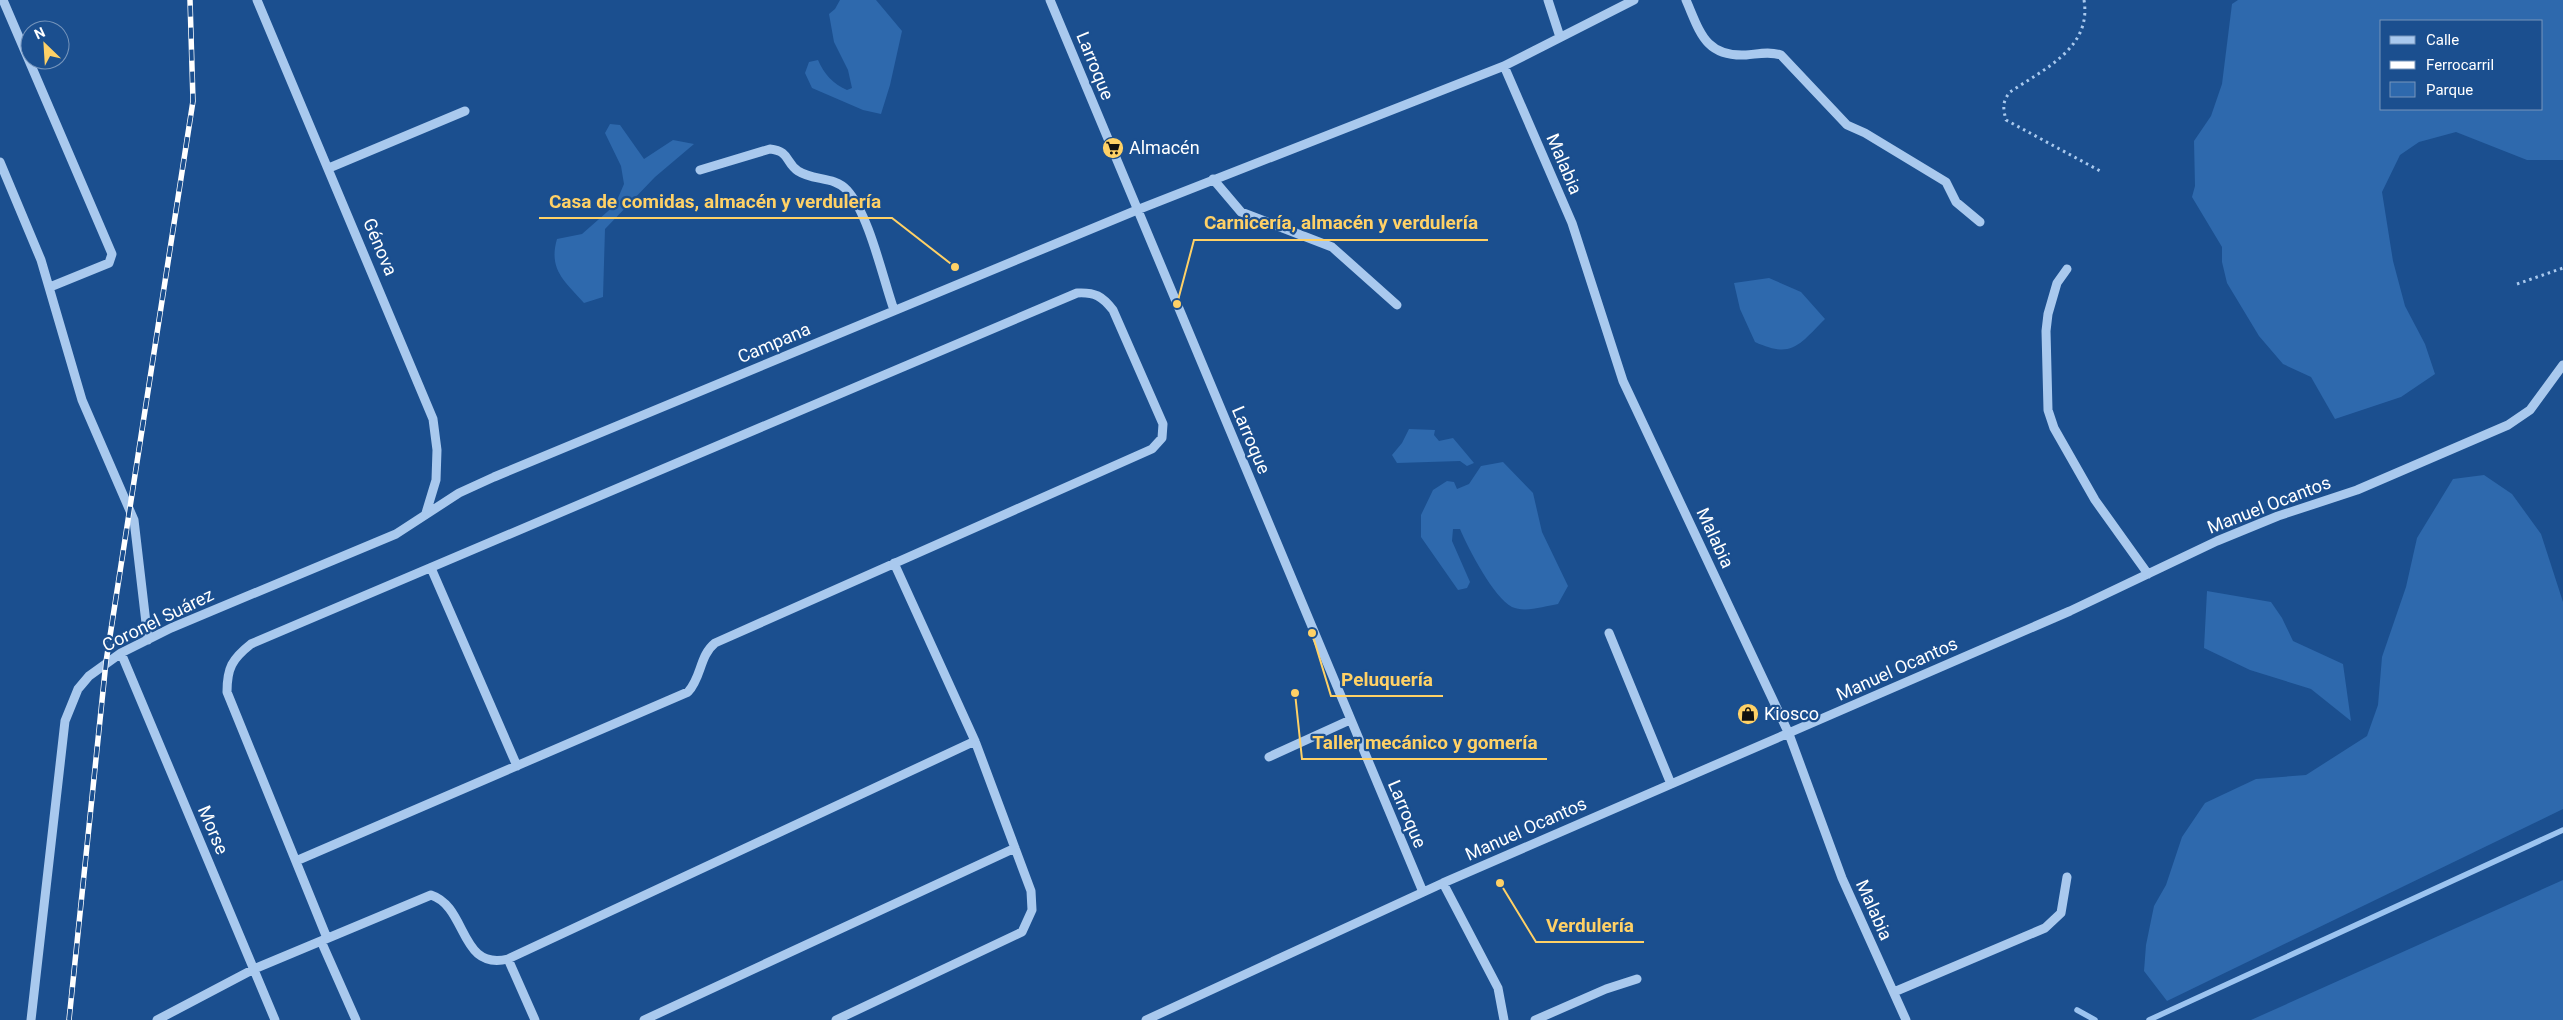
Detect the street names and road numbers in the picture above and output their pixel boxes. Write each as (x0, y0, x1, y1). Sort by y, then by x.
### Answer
street label: Larroque (1072, 29, 1119, 103)
street label: Malabia (1542, 130, 1587, 197)
street label: Génova (359, 215, 402, 279)
street label: Campana (734, 318, 813, 367)
street label: Larroque (1228, 403, 1275, 477)
street label: Manuel Ocantos (2204, 471, 2334, 538)
street label: Malabia (1692, 504, 1738, 571)
street label: Coronel Suárez (99, 583, 217, 656)
street label: Manuel Ocantos (1833, 632, 1961, 705)
street label: Larroque (1384, 777, 1431, 851)
street label: Manuel Ocantos (1462, 792, 1590, 865)
street label: Morse (194, 802, 233, 857)
street label: Malabia (1852, 876, 1897, 943)

